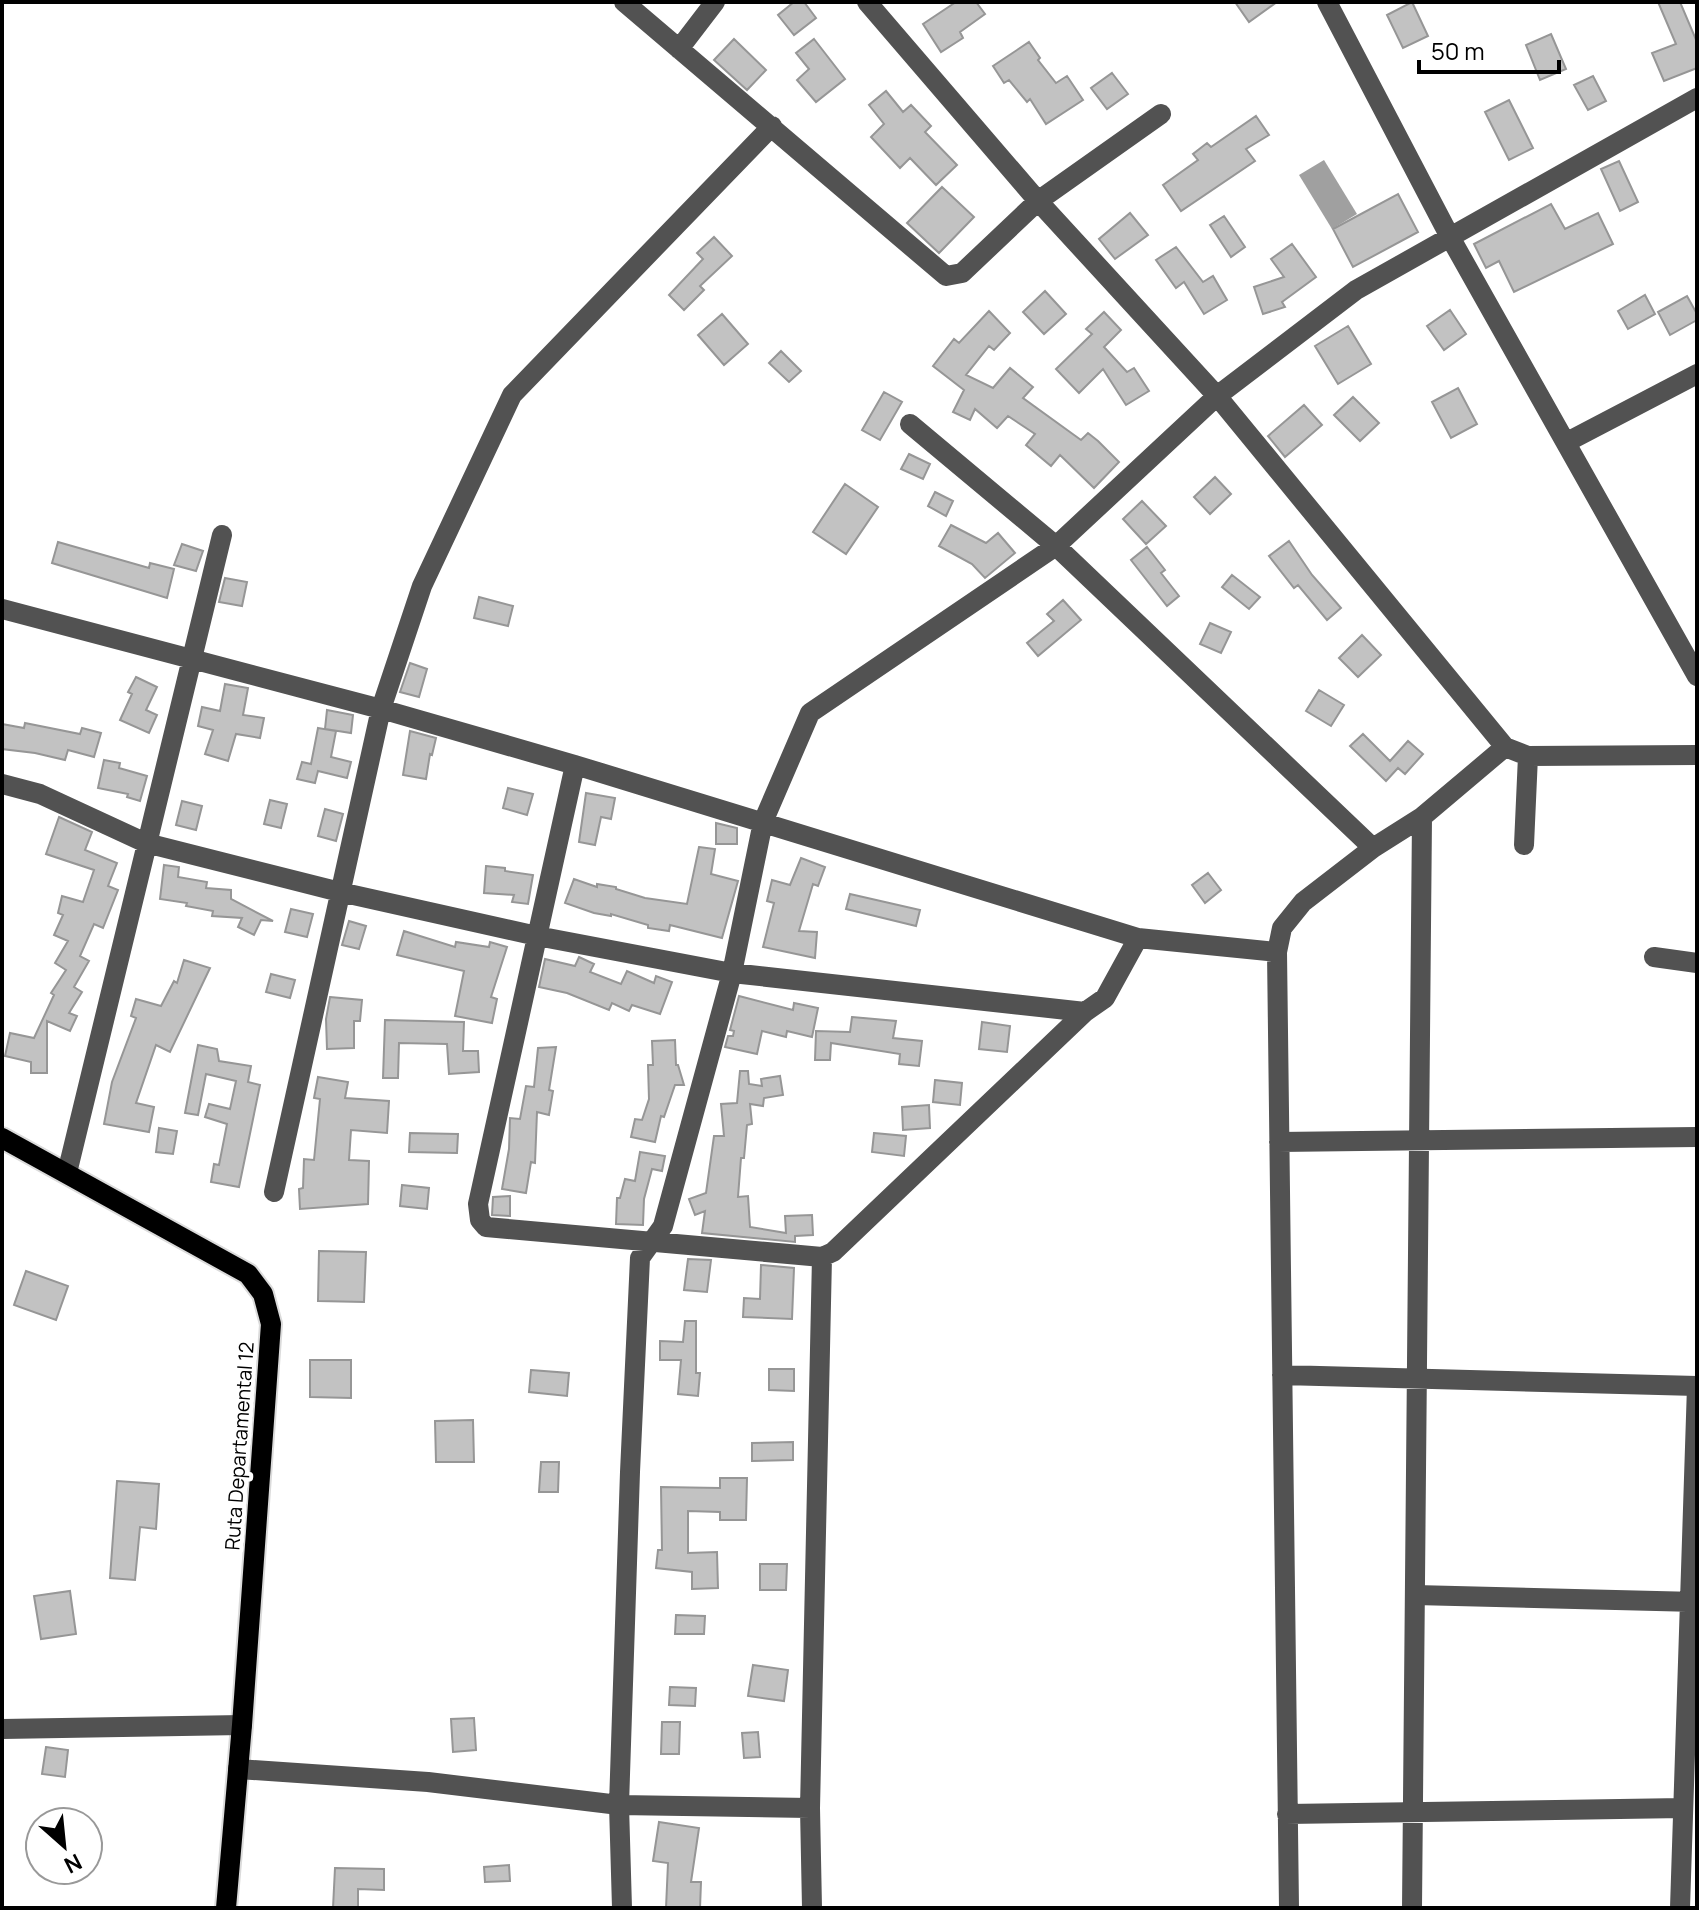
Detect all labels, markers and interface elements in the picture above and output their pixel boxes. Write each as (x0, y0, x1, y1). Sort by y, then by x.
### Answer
scale bar (1419, 24, 1559, 74)
text: 50 m (1431, 34, 1485, 67)
street label: Ruta Departamental 12 (218, 1341, 260, 1551)
north arrow (24, 1806, 104, 1886)
text: N (59, 1847, 87, 1881)

